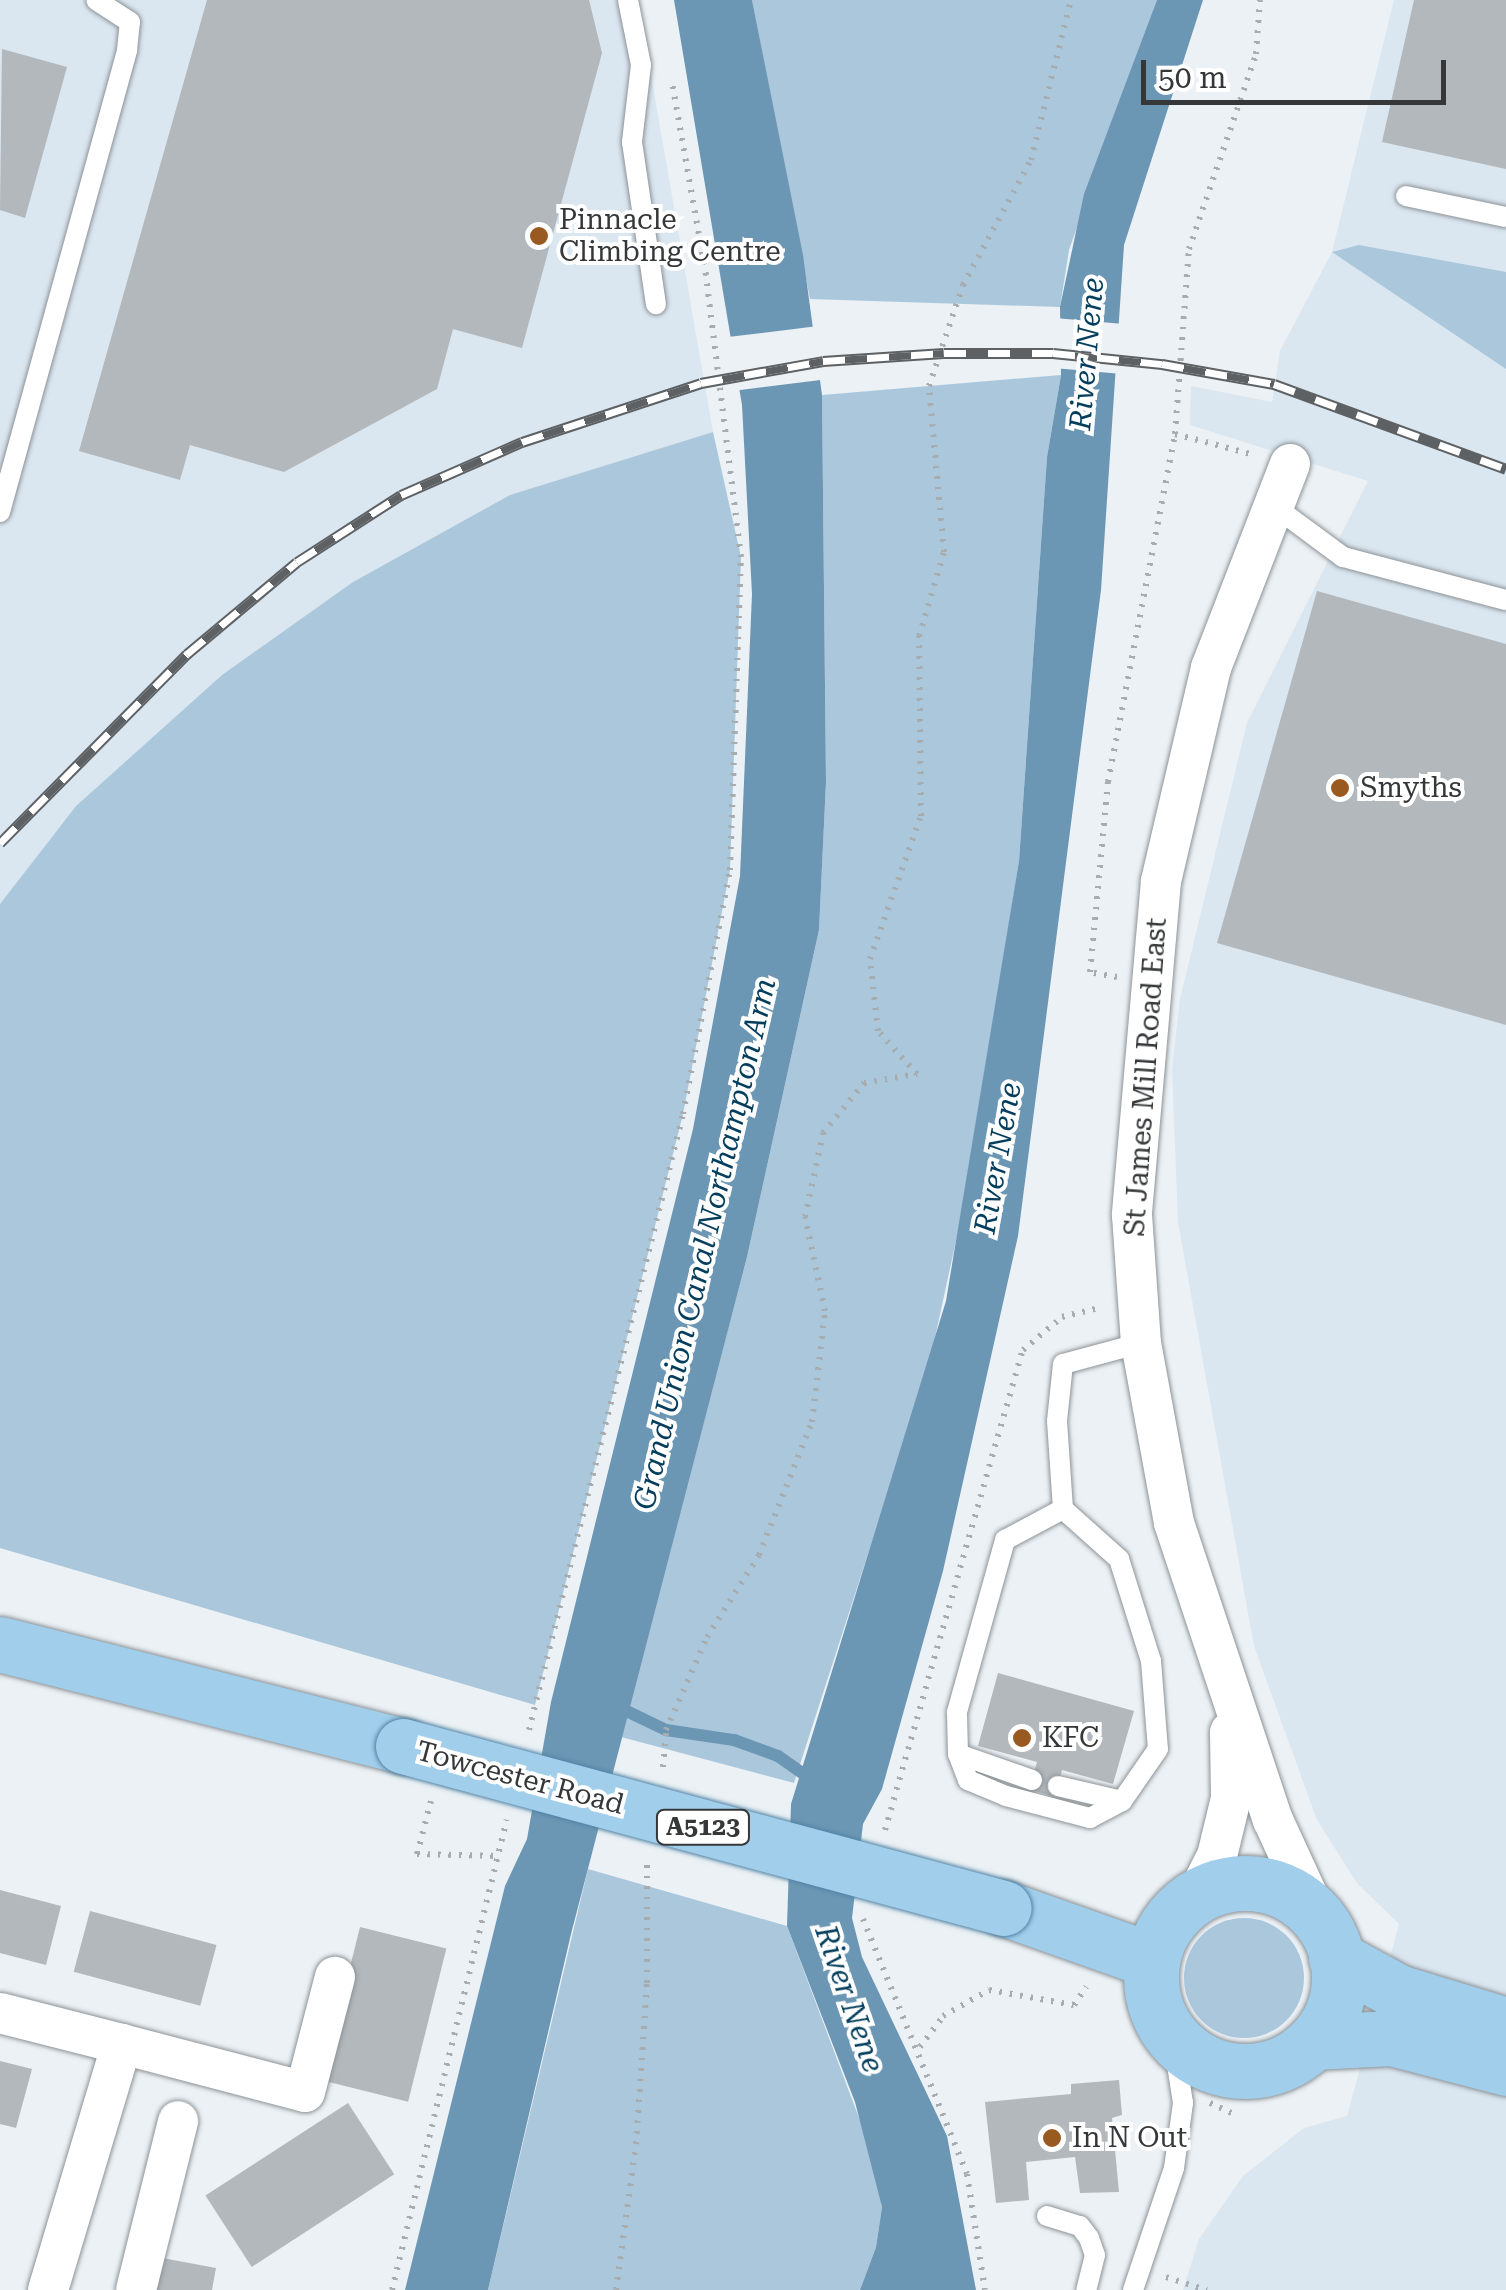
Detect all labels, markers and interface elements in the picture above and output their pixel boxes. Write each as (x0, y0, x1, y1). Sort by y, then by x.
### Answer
scale bar (1146, 40, 1451, 102)
text: 50 m (1158, 60, 1227, 95)
place label: Pinnacle Climbing Centre (559, 203, 781, 269)
marker: Pinnacle Climbing Centre (528, 225, 550, 247)
water label: River Nene (1062, 276, 1112, 432)
place label: Smyths (1360, 771, 1462, 805)
marker: Smyths (1329, 777, 1351, 799)
street label: St James Mill Road East (1118, 917, 1174, 1237)
water label: Grand Union Canal Northampton Arm (626, 975, 784, 1513)
water label: River Nene (967, 1080, 1029, 1236)
place label: KFC (1042, 1721, 1099, 1755)
marker: KFC (1011, 1727, 1033, 1749)
street label: Towcester Road (413, 1734, 627, 1822)
road number: A5123 (656, 1807, 750, 1847)
water label: River Nene (807, 1921, 891, 2077)
place label: In N Out (1072, 2121, 1187, 2155)
marker: In N Out (1041, 2127, 1063, 2149)

